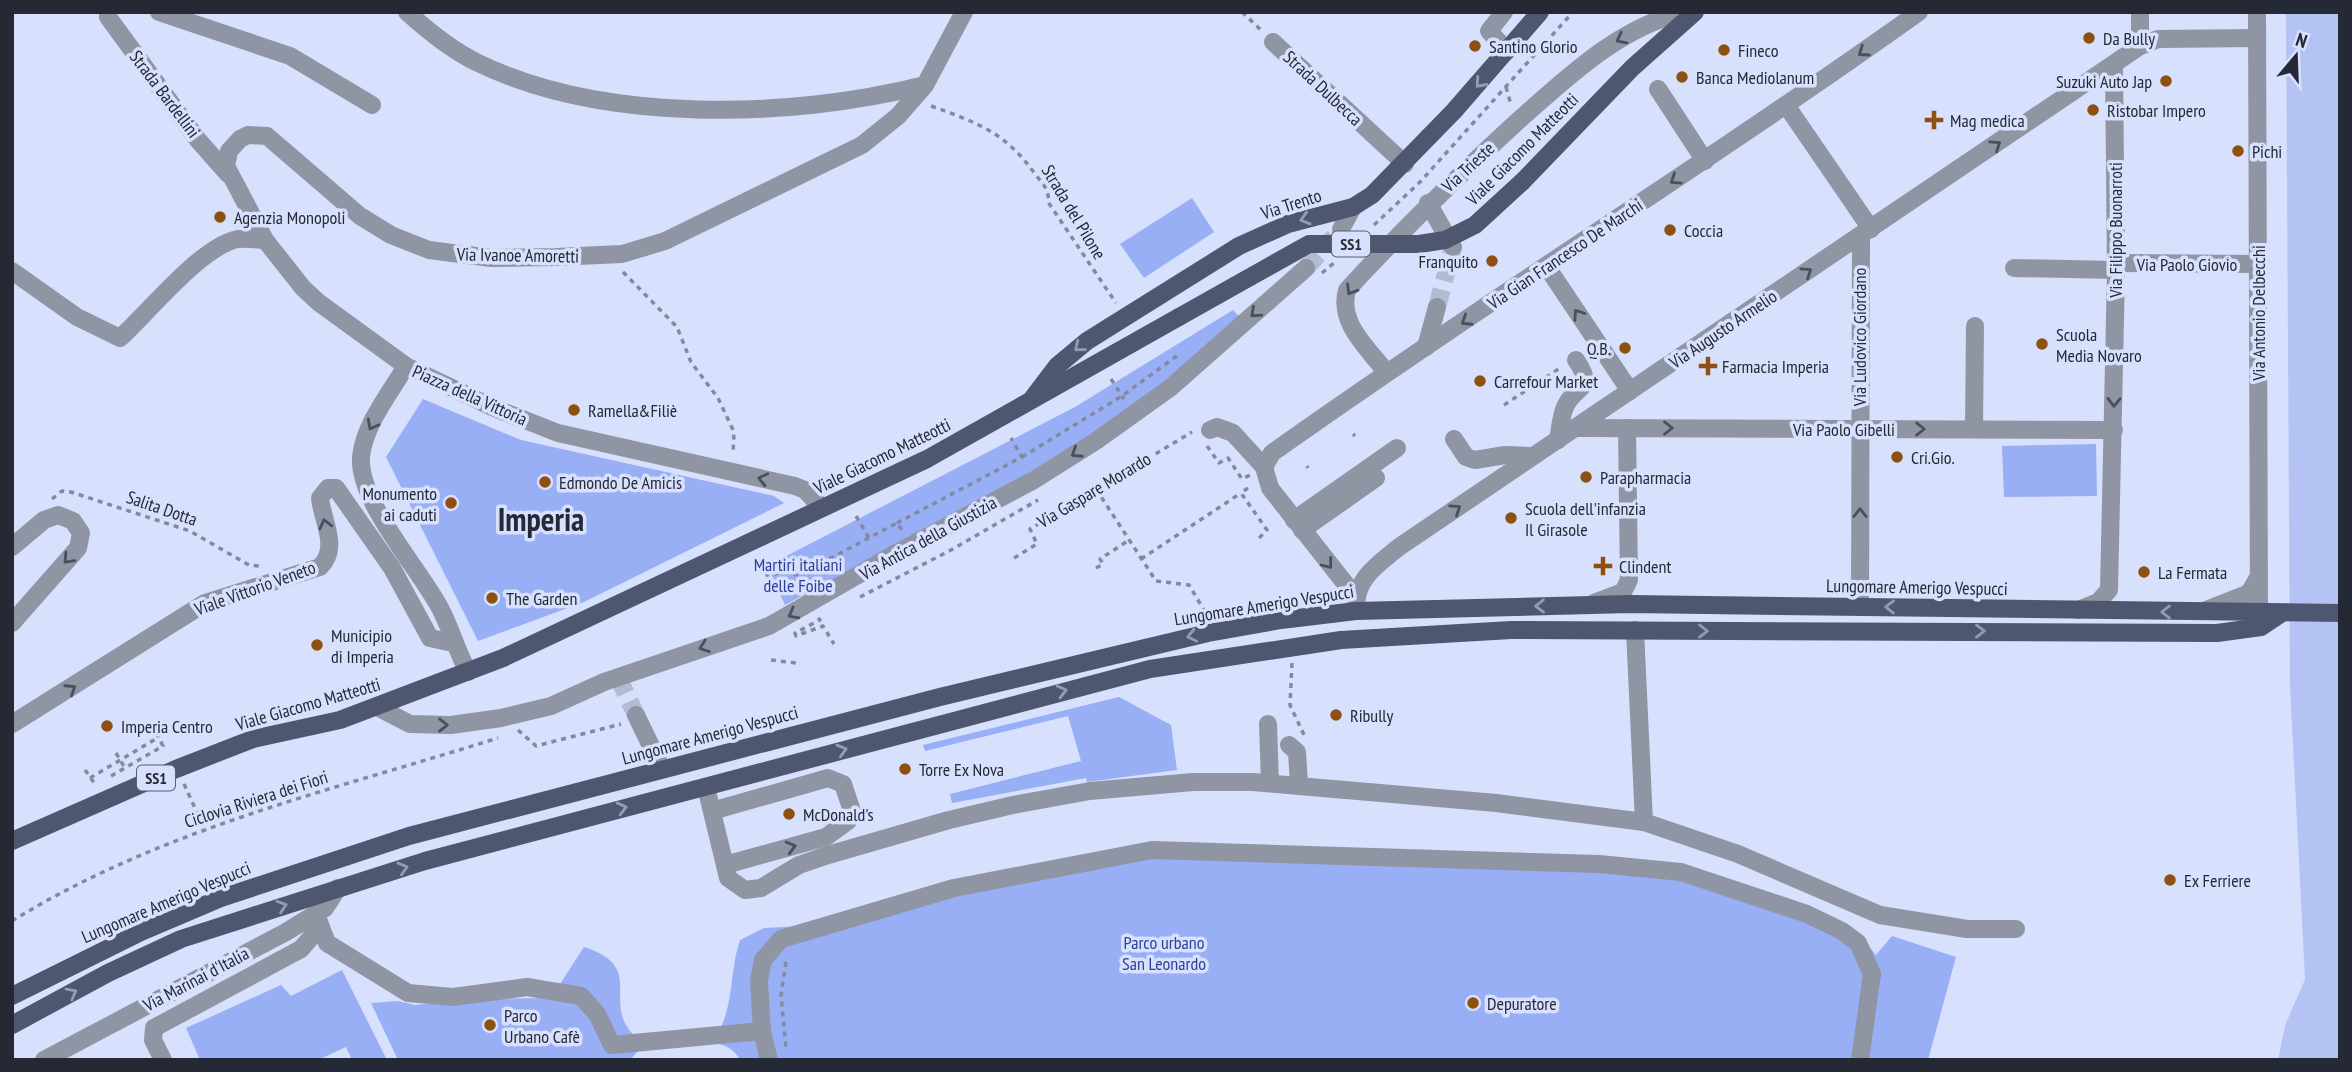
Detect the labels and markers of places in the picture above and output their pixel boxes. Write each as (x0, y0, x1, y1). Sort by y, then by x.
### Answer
place label: Da Bully (2103, 27, 2155, 50)
marker: Da Bully (2081, 30, 2097, 46)
place label: Santino Glorio (1489, 35, 1578, 58)
marker: Santino Glorio (1467, 38, 1483, 54)
place label: Fineco (1738, 39, 1779, 62)
marker: Fineco (1716, 42, 1732, 58)
place label: Banca Mediolanum (1696, 66, 1814, 89)
marker: Banca Mediolanum (1674, 69, 1690, 85)
place label: Suzuki Auto Jap (2056, 70, 2152, 93)
marker: Suzuki Auto Jap (2158, 73, 2174, 89)
place label: Ristobar Impero (2107, 99, 2206, 122)
marker: Ristobar Impero (2085, 102, 2101, 118)
place label: Mag medica (1950, 109, 2025, 132)
marker: Mag medica (1924, 110, 1944, 130)
place label: Pichi (2252, 140, 2282, 163)
marker: Pichi (2230, 143, 2246, 159)
place label: Agenzia Monopoli (234, 206, 345, 229)
marker: Agenzia Monopoli (212, 209, 228, 225)
place label: Coccia (1684, 219, 1723, 242)
marker: Coccia (1662, 222, 1678, 238)
place label: Franquito (1418, 250, 1478, 273)
marker: Franquito (1484, 253, 1500, 269)
place label: Scuola Media Novaro (2056, 323, 2142, 367)
marker: Scuola Media Novaro (2034, 336, 2050, 352)
place label: Q.B. (1587, 337, 1611, 360)
marker: Q.B. (1617, 340, 1633, 356)
place label: Farmacia Imperia (1722, 355, 1829, 378)
marker: Farmacia Imperia (1700, 358, 1716, 374)
place label: Carrefour Market (1494, 370, 1598, 393)
marker: Carrefour Market (1472, 373, 1488, 389)
place label: Ramella&Filiè (588, 399, 677, 422)
marker: Ramella&Filiè (566, 402, 582, 418)
place label: Cri.Gio. (1911, 446, 1955, 469)
marker: Cri.Gio. (1889, 449, 1905, 465)
place label: Parapharmacia (1600, 466, 1691, 489)
marker: Parapharmacia (1578, 469, 1594, 485)
place label: Edmondo De Amicis (559, 471, 682, 494)
marker: Edmondo De Amicis (537, 474, 553, 490)
place label: Monumento ai caduti (362, 482, 437, 526)
marker: Monumento ai caduti (443, 495, 459, 511)
place label: Scuola dell'infanzia Il Girasole (1525, 497, 1646, 541)
marker: Scuola dell'infanzia Il Girasole (1503, 510, 1519, 526)
place label: Clindent (1619, 555, 1671, 578)
marker: Clindent (1593, 556, 1613, 576)
place label: La Fermata (2158, 561, 2227, 584)
marker: La Fermata (2136, 564, 2152, 580)
place label: The Garden (506, 587, 577, 610)
marker: The Garden (484, 590, 500, 606)
place label: Municipio di Imperia (331, 624, 394, 668)
marker: Municipio di Imperia (309, 637, 325, 653)
place label: Ribully (1350, 704, 1394, 727)
marker: Ribully (1328, 707, 1344, 723)
place label: Imperia Centro (121, 715, 213, 738)
marker: Imperia Centro (99, 718, 115, 734)
place label: Torre Ex Nova (919, 758, 1004, 781)
marker: Torre Ex Nova (897, 761, 913, 777)
place label: McDonald's (803, 803, 874, 826)
marker: McDonald's (781, 806, 797, 822)
place label: Ex Ferriere (2184, 869, 2251, 892)
marker: Ex Ferriere (2162, 872, 2178, 888)
place label: Depuratore (1487, 992, 1557, 1015)
marker: Depuratore (1465, 995, 1481, 1011)
place label: Parco Urbano Cafè (504, 1004, 580, 1048)
marker: Parco Urbano Cafè (482, 1017, 498, 1033)

